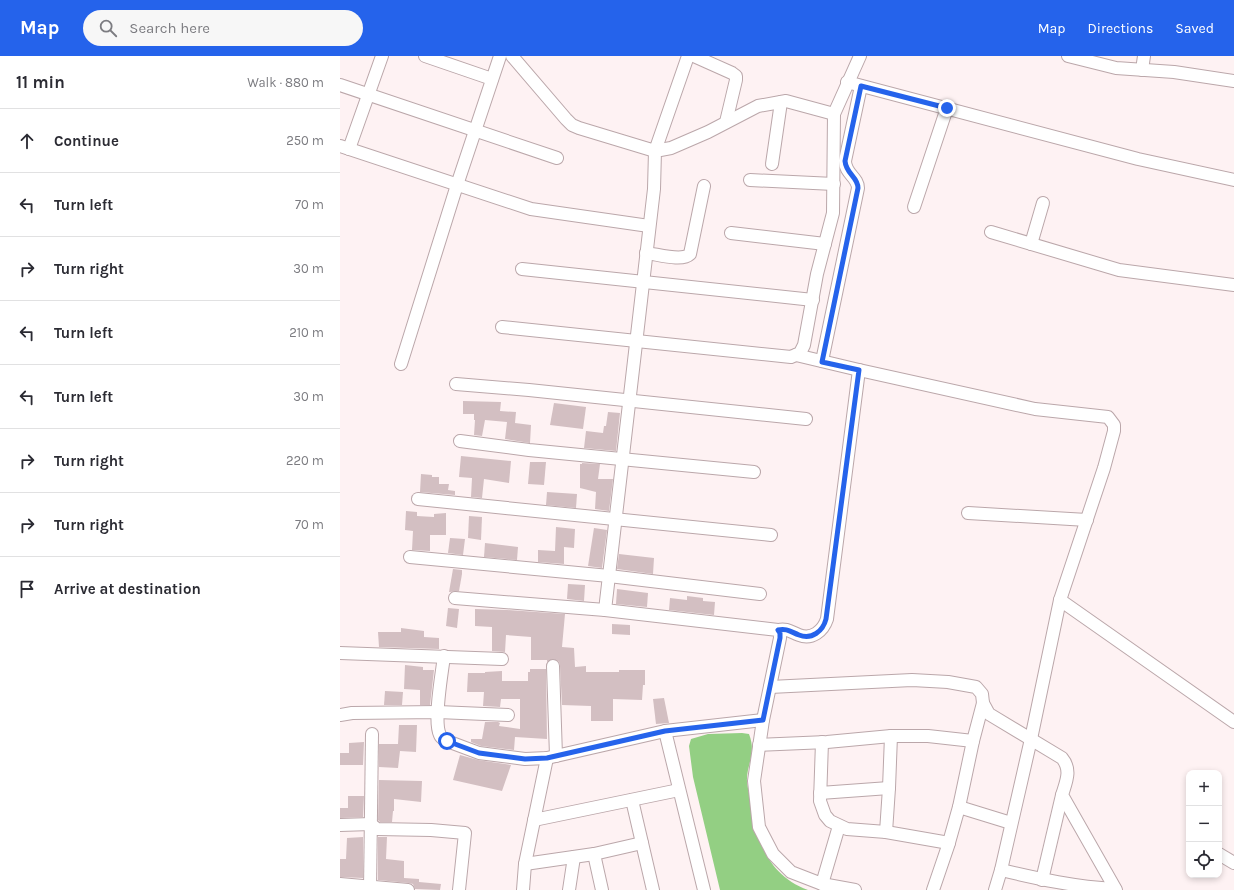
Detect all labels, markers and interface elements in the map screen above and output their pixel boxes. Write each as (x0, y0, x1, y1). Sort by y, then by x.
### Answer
search box (83, 10, 363, 46)
text: Map (20, 17, 59, 39)
icon: search (97, 17, 119, 39)
text: Search here (129, 19, 210, 37)
text: Map (1038, 20, 1066, 37)
text: Directions (1088, 20, 1153, 37)
text: Saved (1175, 20, 1214, 37)
text: 11 min (16, 72, 65, 92)
text: Walk · 880 m (247, 75, 324, 90)
route end (938, 99, 956, 117)
icon: ahead (16, 130, 38, 152)
text: Continue (54, 132, 119, 150)
text: 250 m (286, 133, 324, 148)
icon: left (16, 194, 38, 216)
text: Turn left (54, 196, 113, 214)
text: 70 m (295, 197, 324, 212)
icon: right (16, 258, 38, 280)
text: Turn right (54, 260, 124, 278)
text: 30 m (293, 261, 324, 276)
icon: left (16, 322, 38, 344)
text: Turn left (54, 324, 113, 342)
text: 210 m (289, 325, 324, 340)
icon: left (16, 386, 38, 408)
text: Turn left (54, 388, 113, 406)
text: 30 m (293, 389, 324, 404)
icon: right (16, 450, 38, 472)
text: Turn right (54, 452, 124, 470)
text: 220 m (286, 453, 324, 468)
icon: right (16, 514, 38, 536)
text: Turn right (54, 516, 124, 534)
text: 70 m (295, 517, 324, 532)
icon: arrive (16, 578, 38, 600)
text: Arrive at destination (54, 580, 201, 598)
route start (438, 732, 456, 750)
map controls (1186, 770, 1222, 878)
button: + (1186, 770, 1222, 806)
button: − (1186, 806, 1222, 842)
button: locate (1186, 842, 1222, 878)

